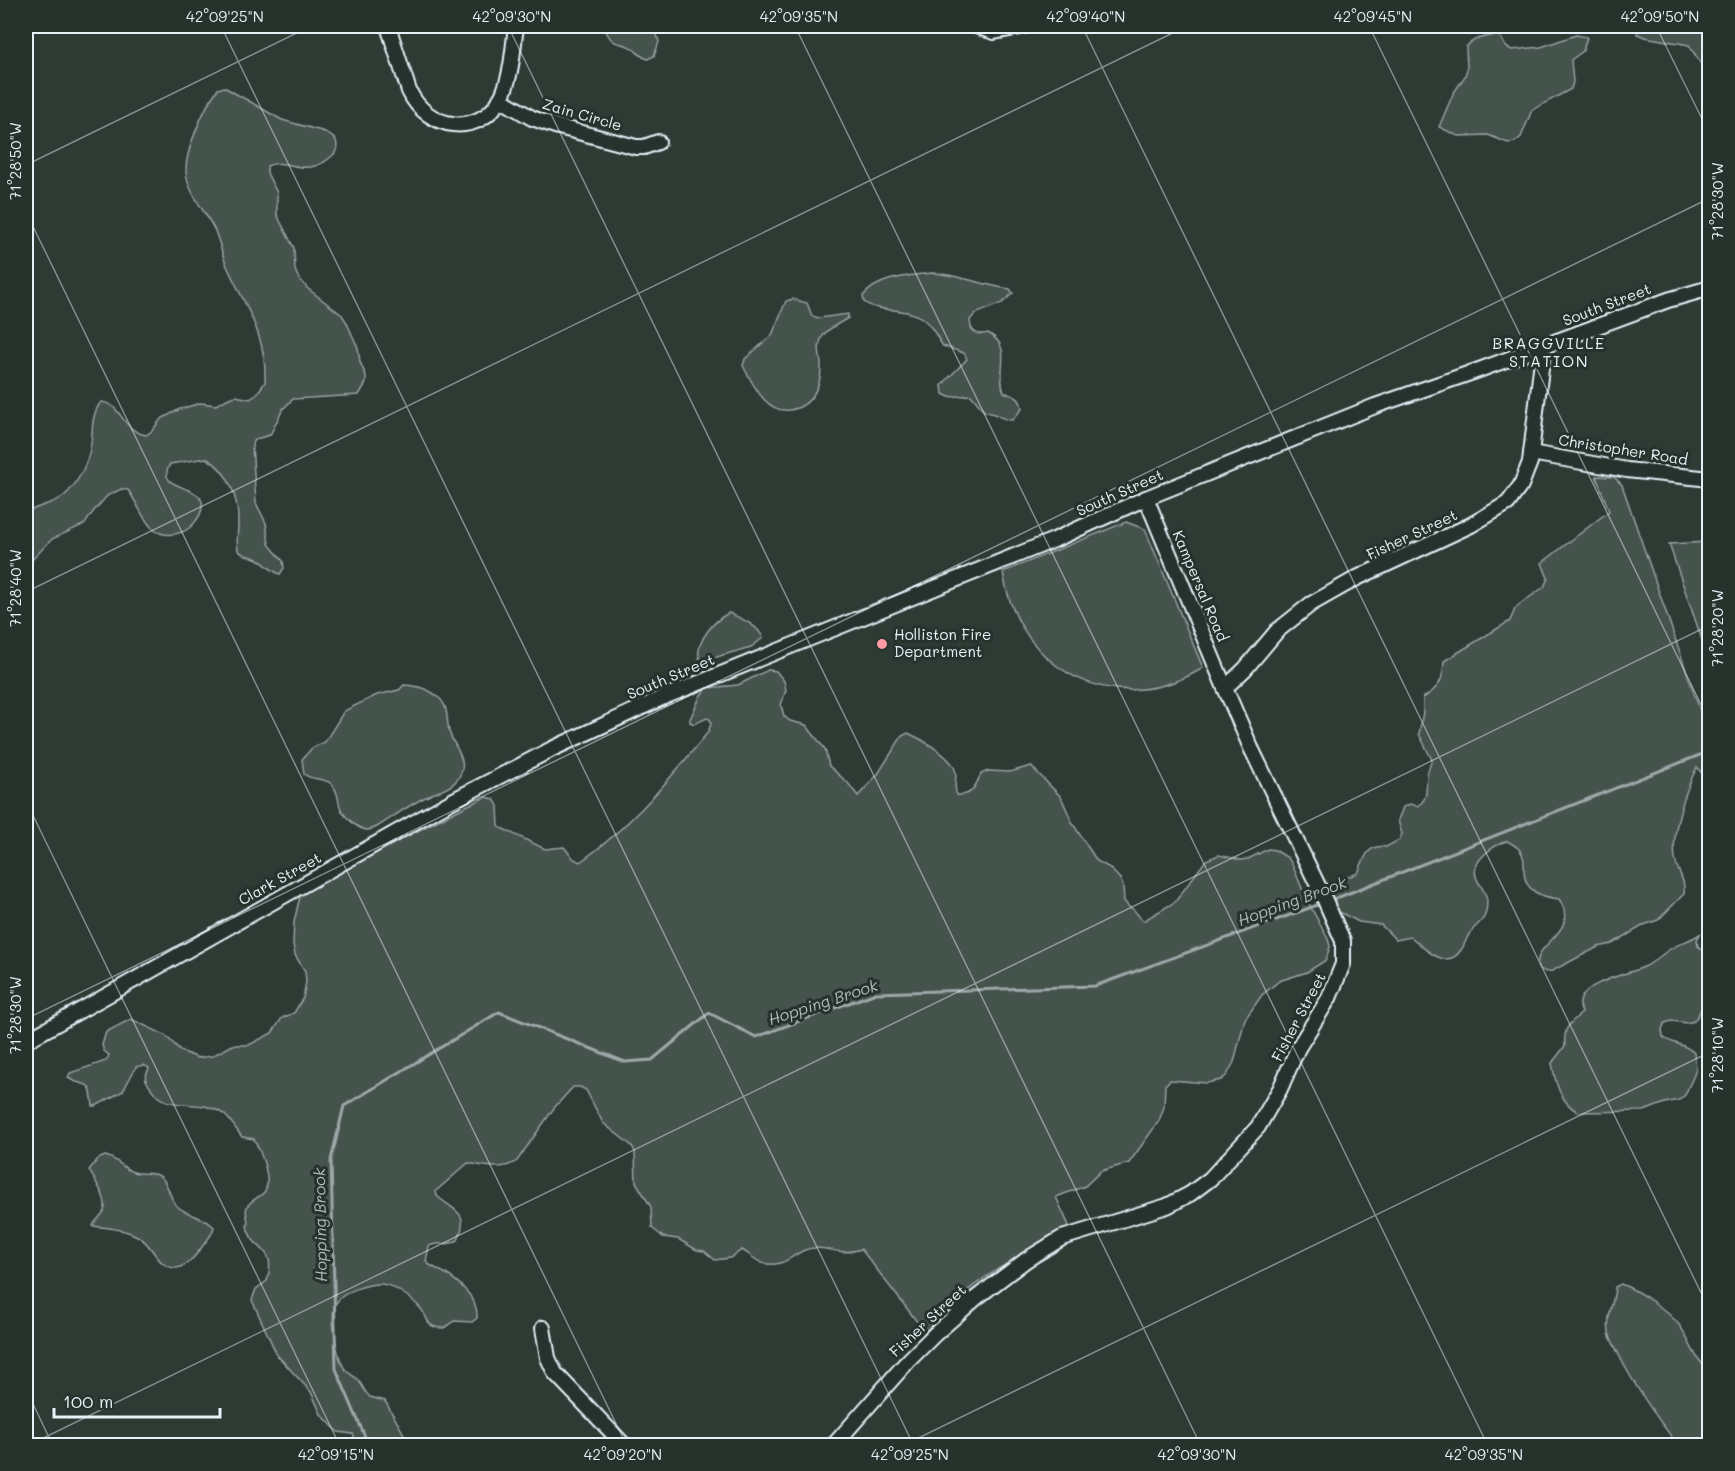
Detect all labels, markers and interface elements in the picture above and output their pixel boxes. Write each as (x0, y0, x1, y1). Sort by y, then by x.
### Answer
text: 42°09'25"N (186, 6, 264, 26)
text: 42°09'30"N (473, 6, 551, 26)
text: 42°09'35"N (760, 6, 838, 26)
text: 42°09'40"N (1047, 6, 1125, 26)
text: 42°09'45"N (1334, 6, 1412, 26)
text: 42°09'50"N (1621, 6, 1699, 26)
street label: Zain Circle (540, 93, 624, 135)
text: 71°28'50"W (5, 122, 25, 200)
text: 71°28'30"W (1707, 162, 1727, 240)
street label: South Street (1560, 278, 1654, 330)
district label: BRAGGVILLE STATION (1492, 332, 1606, 371)
street label: Christopher Road (1557, 429, 1689, 469)
street label: South Street (1073, 464, 1166, 520)
street label: Fisher Street (1363, 504, 1460, 564)
street label: Kampersal Road (1168, 527, 1233, 644)
text: 71°28'40"W (5, 549, 25, 627)
text: 71°28'20"W (1707, 589, 1727, 667)
place label: Holliston Fire Department (894, 624, 991, 661)
marker: Holliston Fire Department (875, 637, 889, 651)
street label: South Street (624, 649, 717, 703)
street label: Clark Street (234, 847, 325, 909)
water label: Hopping Brook (1235, 871, 1350, 930)
street label: Fisher Street (1266, 969, 1330, 1065)
water label: Hopping Brook (765, 974, 881, 1029)
text: 71°28'30"W (5, 976, 25, 1054)
text: 71°28'10"W (1707, 1017, 1727, 1093)
water label: Hopping Brook (308, 1167, 331, 1282)
street label: Fisher Street (885, 1280, 970, 1361)
scale bar (54, 1381, 220, 1419)
text: 100 m (63, 1389, 113, 1413)
text: 42°09'15"N (298, 1444, 374, 1464)
text: 42°09'20"N (584, 1444, 662, 1464)
text: 42°09'25"N (871, 1444, 949, 1464)
text: 42°09'30"N (1158, 1444, 1236, 1464)
text: 42°09'35"N (1445, 1444, 1523, 1464)

